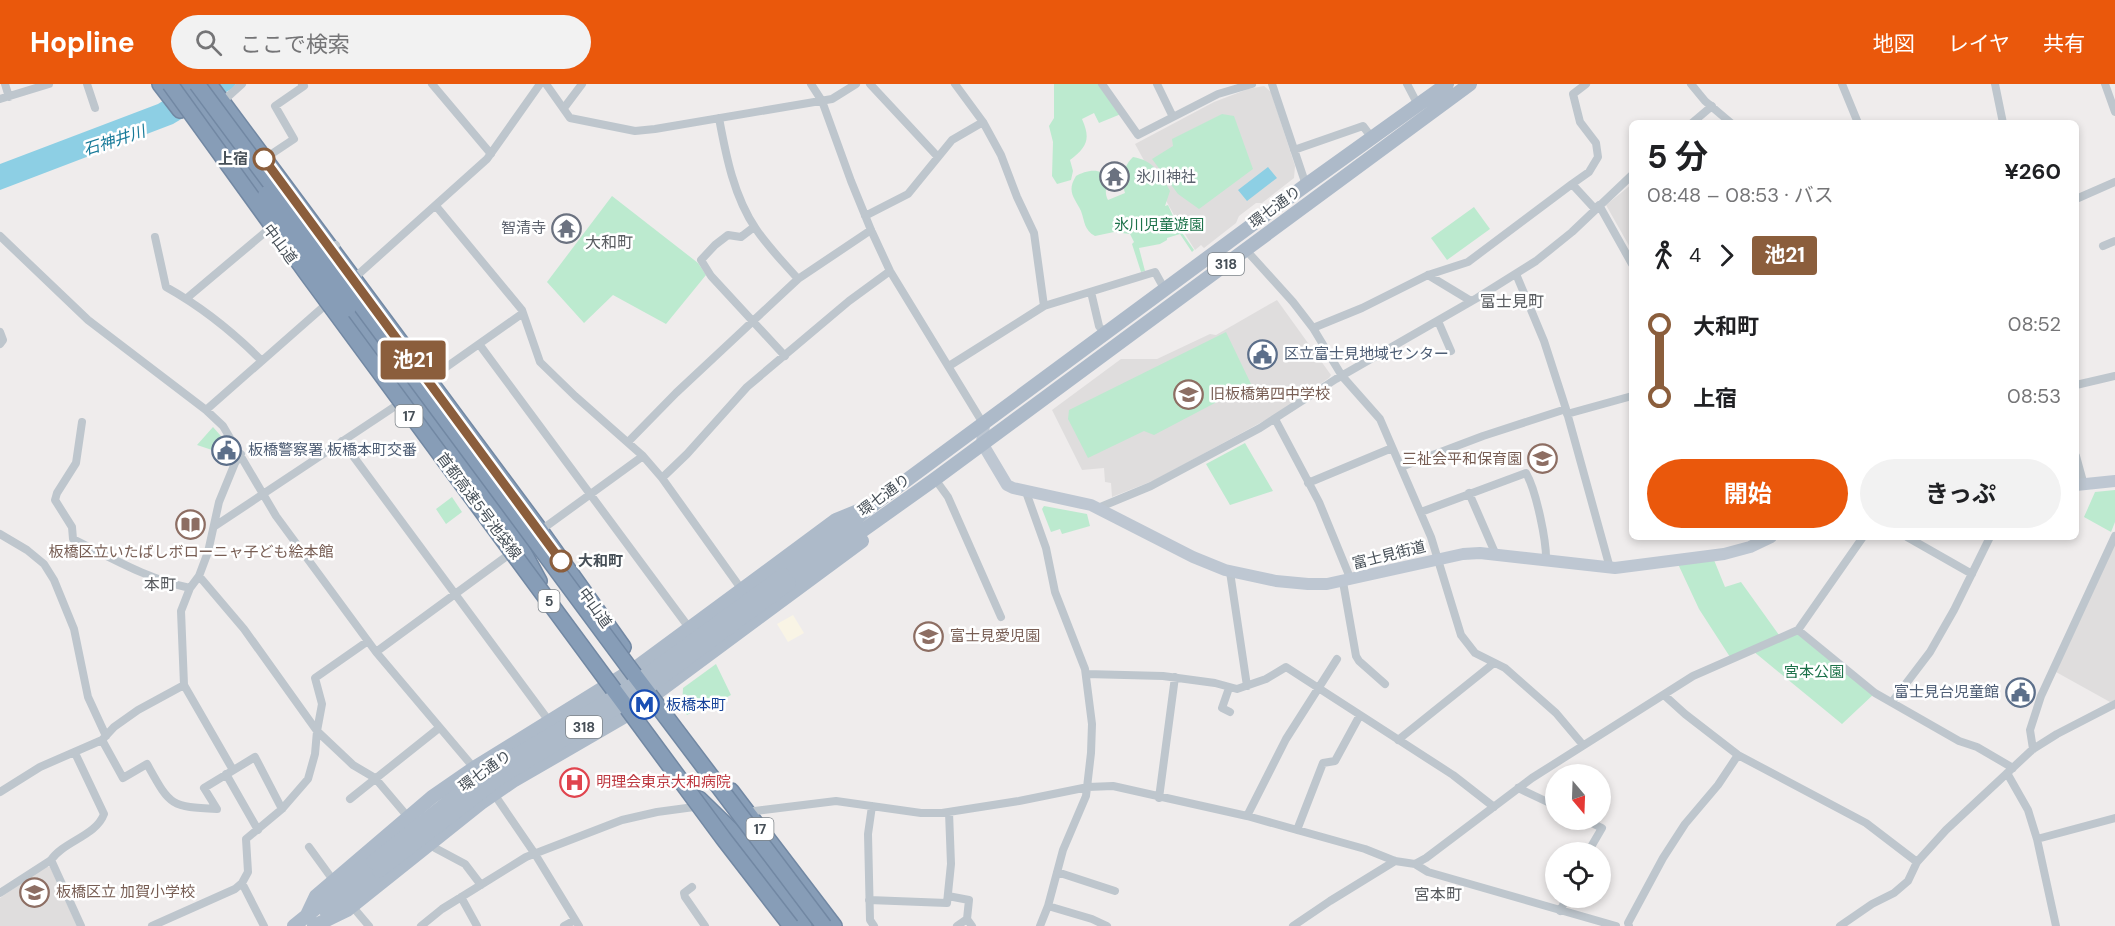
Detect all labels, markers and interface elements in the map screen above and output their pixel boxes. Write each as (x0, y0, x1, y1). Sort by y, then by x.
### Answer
search box (171, 15, 591, 69)
text: Hopline (30, 24, 135, 61)
icon: search (192, 26, 225, 59)
text: ここで検索 (240, 30, 350, 59)
text: 地図 (1873, 30, 1915, 58)
text: レイヤ (1948, 30, 2010, 58)
text: 共有 (2043, 30, 2085, 58)
water label: 石神井川 (80, 120, 150, 160)
text: 5 分 (1647, 135, 1708, 178)
marker: 上宿 (253, 148, 275, 170)
place label: 上宿 (218, 149, 248, 169)
text: ¥260 (2005, 157, 2061, 186)
temple icon: 氷川神社 (1099, 161, 1131, 193)
place label: 氷川神社 (1136, 167, 1196, 187)
street label: 環七通り (1245, 181, 1305, 233)
text: 08:48 – 08:53 · バス (1647, 182, 1834, 208)
temple icon: 智清寺 (551, 212, 583, 244)
park label: 氷川児童遊園 (1114, 215, 1204, 235)
place label: 智清寺 (501, 218, 546, 238)
street label: 中山道 (258, 220, 302, 268)
district label: 大和町 (585, 232, 633, 253)
icon: walk (1647, 239, 1680, 272)
icon: forward (1710, 239, 1743, 272)
text: 池21 (1764, 241, 1805, 269)
text: 4 (1689, 242, 1701, 268)
road number: 318 (1208, 253, 1244, 275)
district label: 富士見町 (1480, 291, 1544, 312)
text: 08:52 (2008, 311, 2061, 337)
text: 大和町 (1693, 312, 1759, 341)
public building icon: 区立富士見地域センター (1247, 338, 1279, 370)
line badge: 池21 (378, 340, 448, 380)
place label: 区立富士見地域センター (1284, 344, 1449, 364)
text: 池21 (393, 346, 433, 374)
school or university icon: 旧板橋第四中学校 (1173, 378, 1205, 410)
text: 08:53 (2007, 383, 2061, 409)
place label: 旧板橋第四中学校 (1210, 384, 1330, 404)
text: 上宿 (1693, 384, 1737, 413)
road number: 17 (396, 405, 422, 427)
public building icon: 板橋警察署 板橋本町交番 (211, 434, 243, 466)
place label: 板橋警察署 板橋本町交番 (248, 440, 417, 460)
school or university icon: 三祉会平和保育園 (1527, 443, 1559, 475)
street label: 首都高速5号池袋線 (432, 448, 526, 564)
place label: 三祉会平和保育園 (1402, 449, 1522, 469)
button: 開始 (1647, 459, 1848, 528)
button: きっぷ (1860, 459, 2061, 528)
street label: 環七通り (854, 469, 914, 521)
library icon: 板橋区立いたばしボローニャ子ども絵本館 (175, 509, 207, 541)
street label: 富士見街道 (1350, 536, 1428, 574)
place label: 板橋区立いたばしボローニャ子ども絵本館 (48, 542, 334, 562)
marker: 大和町 (550, 550, 572, 572)
place label: 大和町 (578, 551, 623, 571)
district label: 本町 (144, 574, 176, 595)
street label: 中山道 (574, 584, 616, 632)
road number: 5 (538, 590, 560, 612)
school or university icon: 富士見愛児園 (913, 620, 945, 652)
place label: 富士見愛児園 (950, 626, 1040, 646)
park label: 宮本公園 (1784, 662, 1844, 682)
public building icon: 富士見台児童館 (2004, 676, 2036, 708)
place label: 富士見台児童館 (1894, 682, 1999, 702)
metro station icon: 板橋本町 (629, 689, 661, 721)
place label: 板橋本町 (666, 695, 726, 715)
road number: 318 (566, 716, 602, 738)
street label: 環七通り (455, 746, 515, 796)
north arrow (1545, 764, 1611, 830)
map controls (1545, 764, 1611, 908)
hospital icon: 明理会東京大和病院 (559, 766, 591, 798)
place label: 明理会東京大和病院 (596, 772, 731, 792)
road number: 17 (746, 818, 774, 840)
button: locate (1545, 842, 1611, 908)
school or university icon: 板橋区立 加賀小学校 (19, 876, 51, 908)
place label: 板橋区立 加賀小学校 (56, 882, 195, 902)
district label: 宮本町 (1414, 884, 1462, 905)

